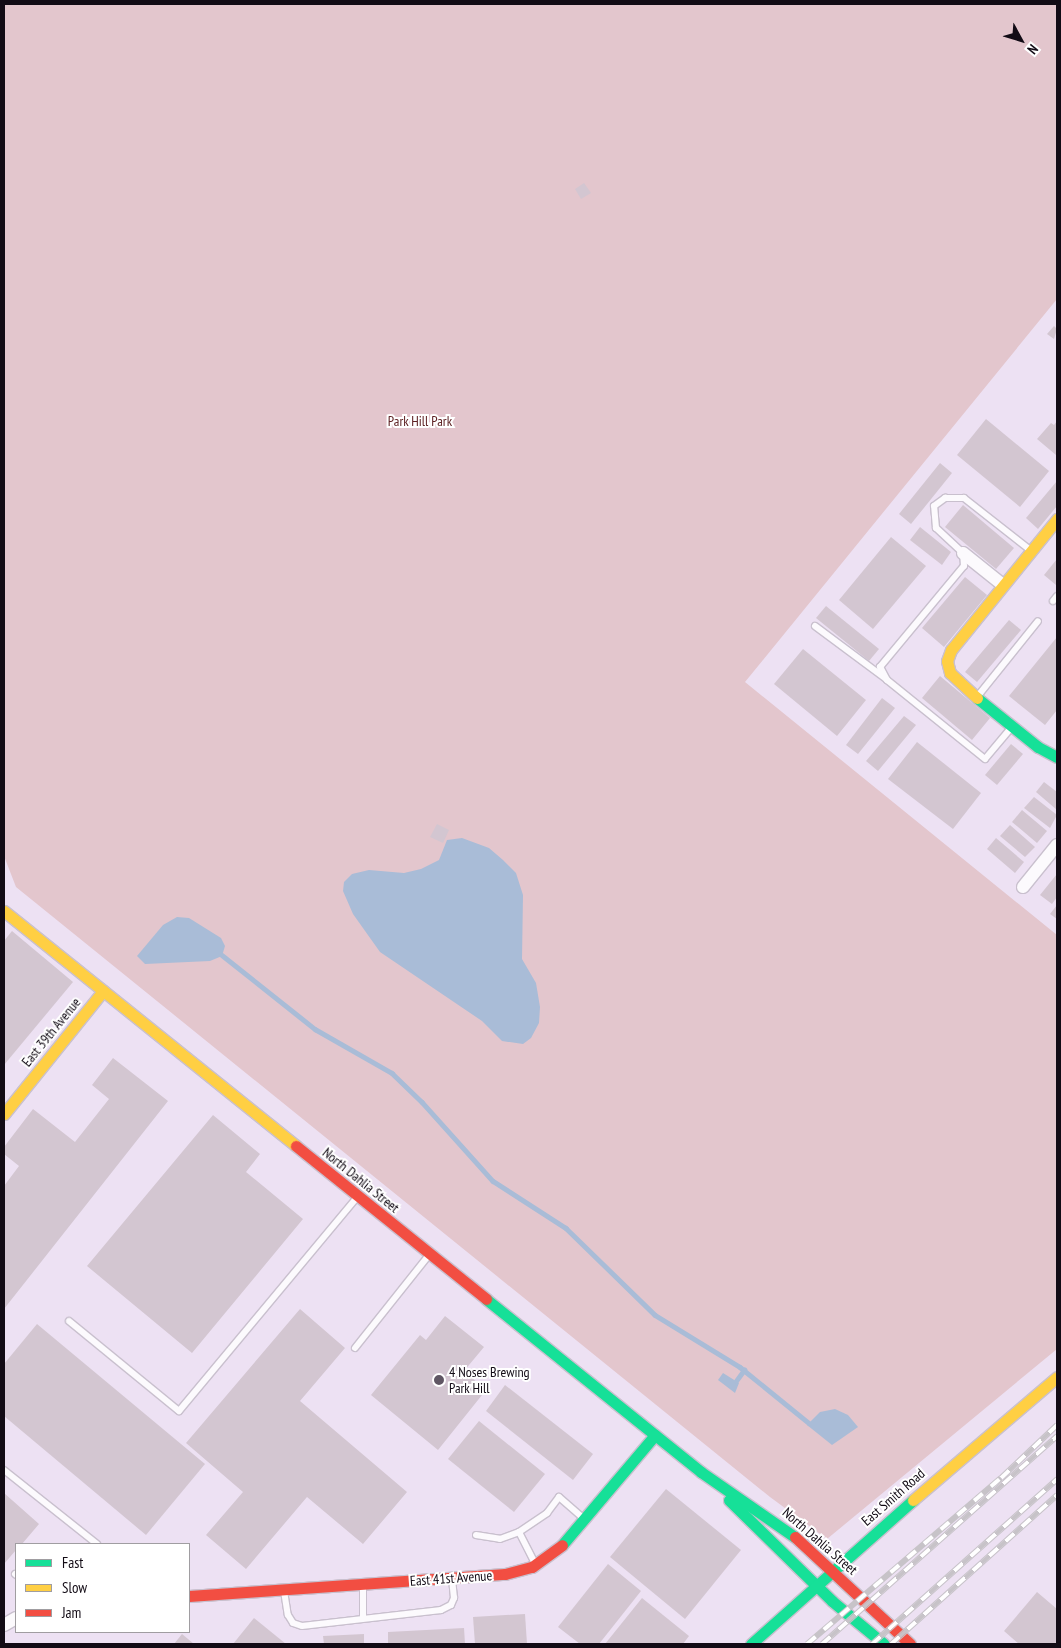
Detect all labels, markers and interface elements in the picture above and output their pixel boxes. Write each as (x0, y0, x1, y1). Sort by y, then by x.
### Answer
north arrow (996, 15, 1046, 65)
text: N (1023, 41, 1042, 58)
park label: Park Hill Park (388, 413, 452, 429)
street label: East 39th Avenue (18, 994, 84, 1070)
street label: North Dahlia Street (319, 1144, 403, 1216)
place label: 4 Noses Brewing Park Hill (449, 1364, 530, 1396)
marker: 4 Noses Brewing Park Hill (433, 1374, 445, 1386)
street label: East Smith Road (858, 1465, 928, 1529)
street label: North Dahlia Street (779, 1504, 861, 1578)
legend (15, 1543, 190, 1633)
text: Fast (62, 1553, 83, 1572)
street label: East 41st Avenue (409, 1567, 493, 1589)
text: Slow (62, 1578, 87, 1597)
text: Jam (62, 1603, 81, 1622)

